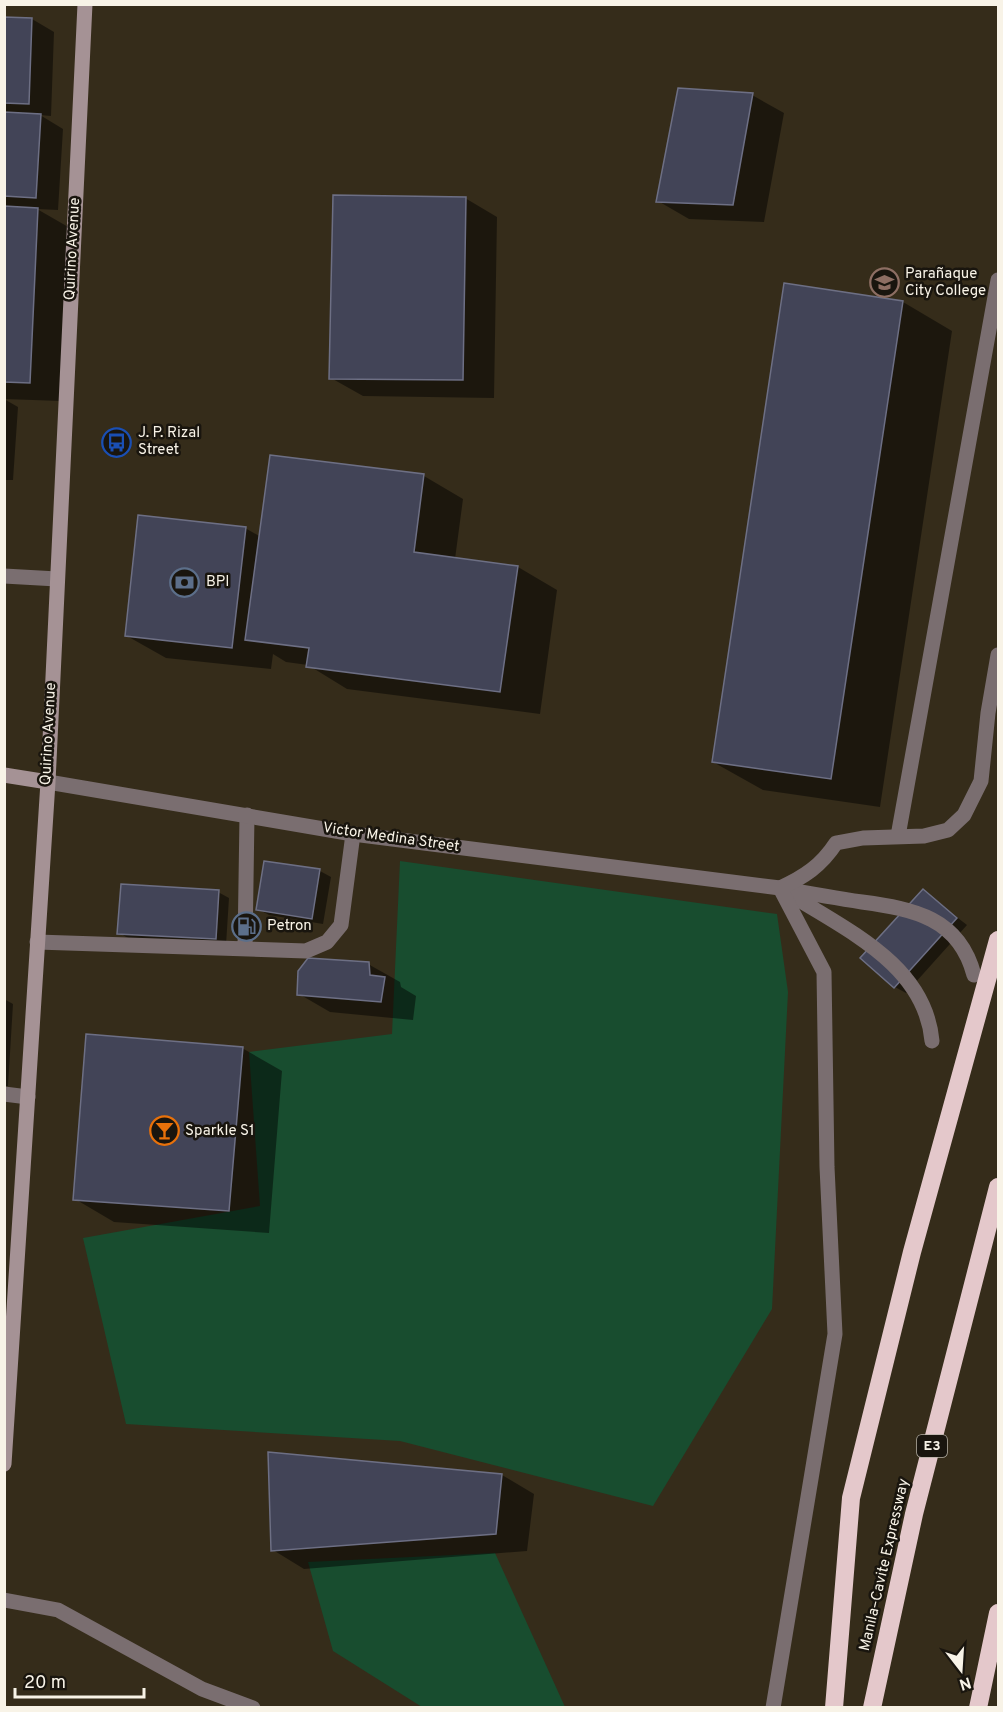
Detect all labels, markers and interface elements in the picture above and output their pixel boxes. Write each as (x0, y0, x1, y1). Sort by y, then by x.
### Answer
street label: Quirino Avenue (61, 197, 85, 301)
place label: Parañaque City College (905, 265, 986, 301)
school or university icon: Parañaque City College (868, 267, 900, 299)
place label: J. P. Rizal Street (138, 424, 200, 460)
bus stop icon: J. P. Rizal Street (101, 426, 133, 458)
bank icon: BPI (169, 566, 201, 598)
place label: BPI (206, 573, 229, 592)
street label: Quirino Avenue (37, 682, 61, 786)
street label: Victor Medina Street (321, 819, 461, 857)
fuel station icon: Petron (230, 910, 262, 942)
place label: Petron (267, 917, 312, 936)
bar icon: Sparkle S1 (148, 1115, 180, 1147)
place label: Sparkle S1 (185, 1122, 255, 1141)
road number: E3 (917, 1435, 947, 1457)
street label: Manila–Cavite Expressway (856, 1477, 914, 1653)
north arrow (931, 1640, 991, 1700)
scale bar (15, 1661, 144, 1699)
text: N (956, 1671, 973, 1694)
text: 20 m (24, 1672, 66, 1695)

